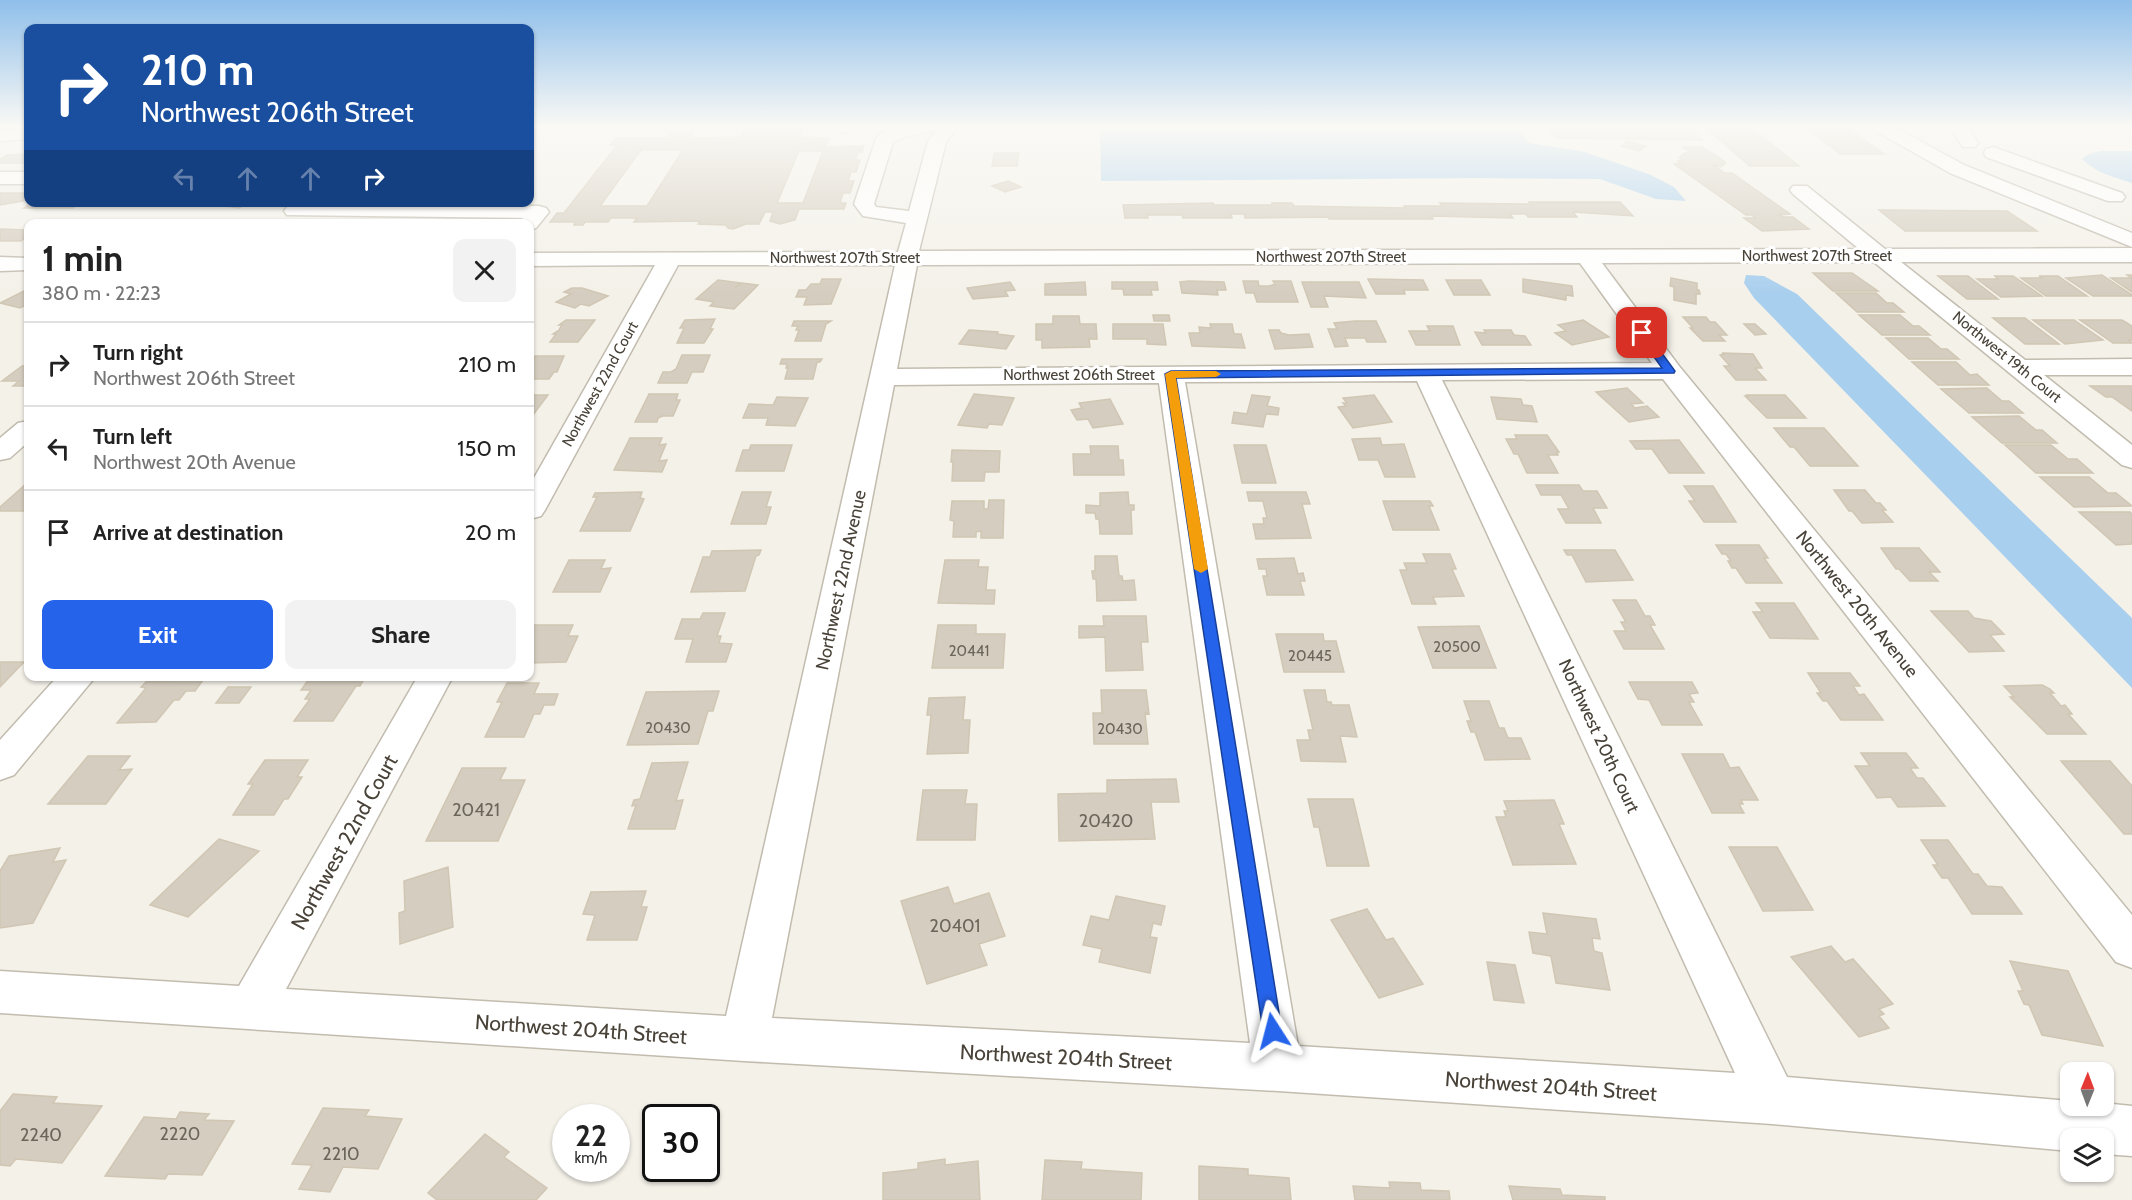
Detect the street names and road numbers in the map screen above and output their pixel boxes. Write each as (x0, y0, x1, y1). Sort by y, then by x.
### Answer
street label: Northwest 207th Street (1742, 247, 1892, 265)
street label: Northwest 207th Street (1256, 248, 1406, 266)
street label: Northwest 207th Street (770, 249, 920, 267)
street label: Northwest 19th Court (1949, 308, 2065, 406)
street label: Northwest 22nd Court (558, 318, 642, 450)
street label: Northwest 206th Street (1003, 366, 1155, 384)
street label: Northwest 22nd Avenue (811, 488, 871, 672)
street label: Northwest 20th Avenue (1791, 526, 1923, 682)
street label: Northwest 20th Court (1554, 656, 1644, 816)
street label: Northwest 22nd Court (285, 750, 403, 934)
street label: Northwest 204th Street (474, 1009, 688, 1049)
street label: Northwest 204th Street (959, 1039, 1173, 1075)
street label: Northwest 204th Street (1444, 1066, 1658, 1106)

